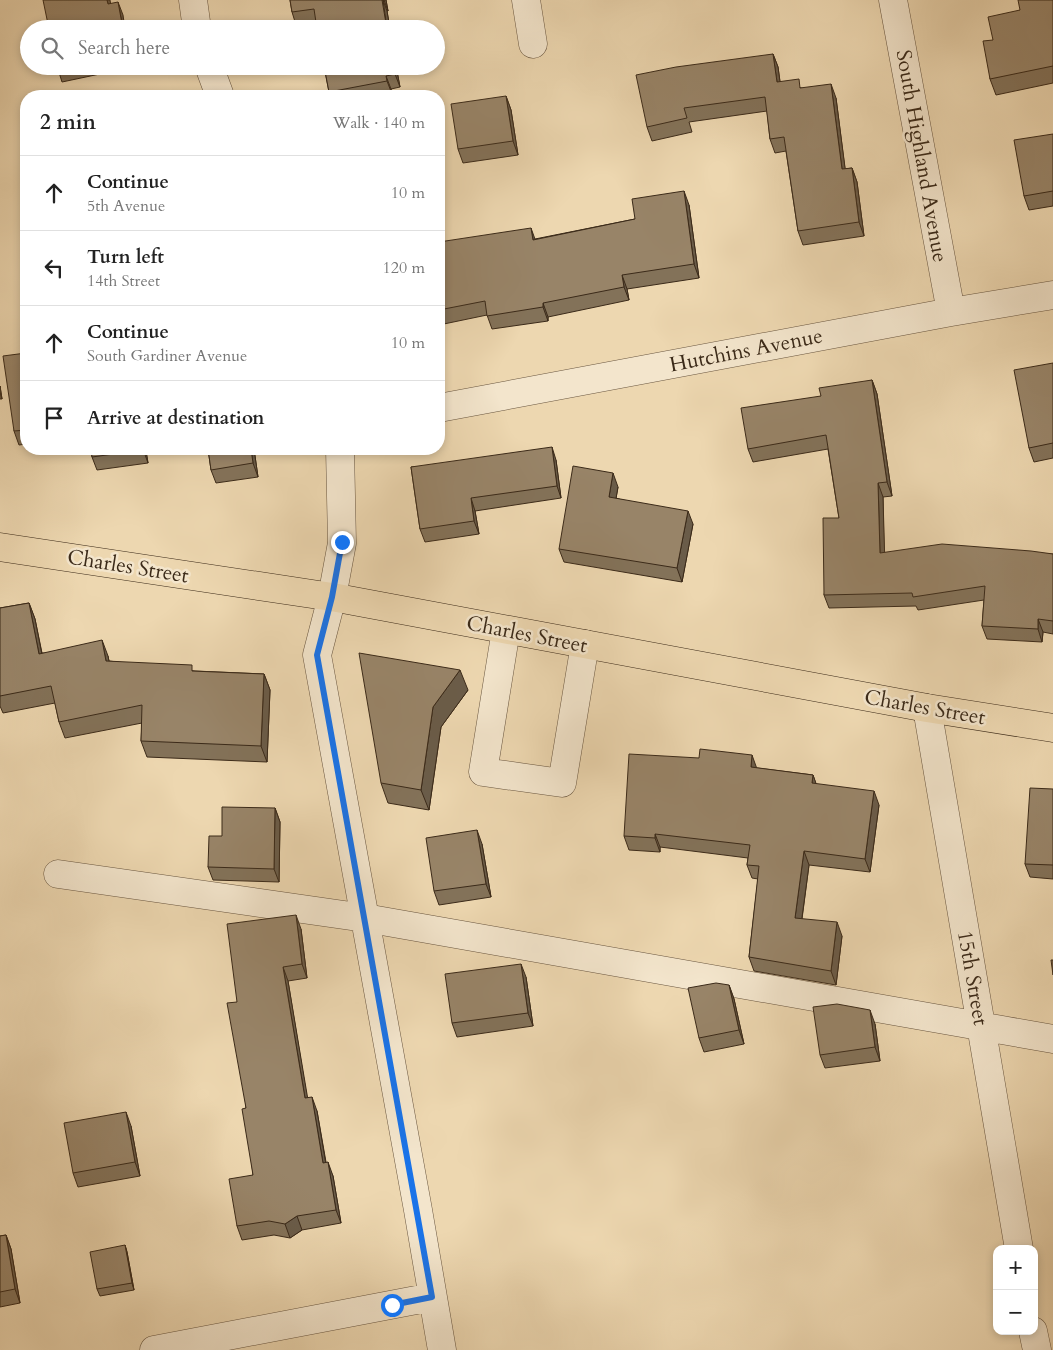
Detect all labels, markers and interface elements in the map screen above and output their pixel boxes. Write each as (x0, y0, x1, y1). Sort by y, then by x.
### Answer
search box (20, 20, 445, 75)
icon: search (38, 34, 66, 62)
text: Search here (78, 35, 170, 61)
street label: South Highland Avenue (889, 48, 954, 265)
text: 2 min (40, 108, 96, 137)
text: Walk · 140 m (333, 112, 425, 134)
text: Continue (87, 169, 169, 195)
icon: ahead (40, 179, 68, 207)
text: 10 m (391, 182, 425, 204)
text: 5th Avenue (87, 195, 165, 217)
text: Turn left (87, 244, 164, 270)
icon: left (40, 254, 68, 282)
text: 120 m (383, 257, 425, 279)
text: 14th Street (87, 270, 160, 292)
text: Continue (87, 319, 169, 345)
street label: Hutchins Avenue (667, 321, 825, 380)
icon: ahead (40, 329, 68, 357)
text: 10 m (391, 332, 425, 354)
text: South Gardiner Avenue (87, 345, 247, 367)
icon: arrive (40, 404, 68, 432)
text: Arrive at destination (87, 405, 264, 431)
route end (331, 531, 354, 554)
street label: Charles Street (65, 543, 191, 590)
street label: Charles Street (464, 609, 590, 660)
street label: Charles Street (862, 683, 988, 732)
street label: 15th Street (950, 928, 995, 1028)
map controls (993, 1245, 1038, 1335)
button: + (993, 1245, 1038, 1290)
button: − (993, 1290, 1038, 1335)
route start (381, 1294, 404, 1317)

